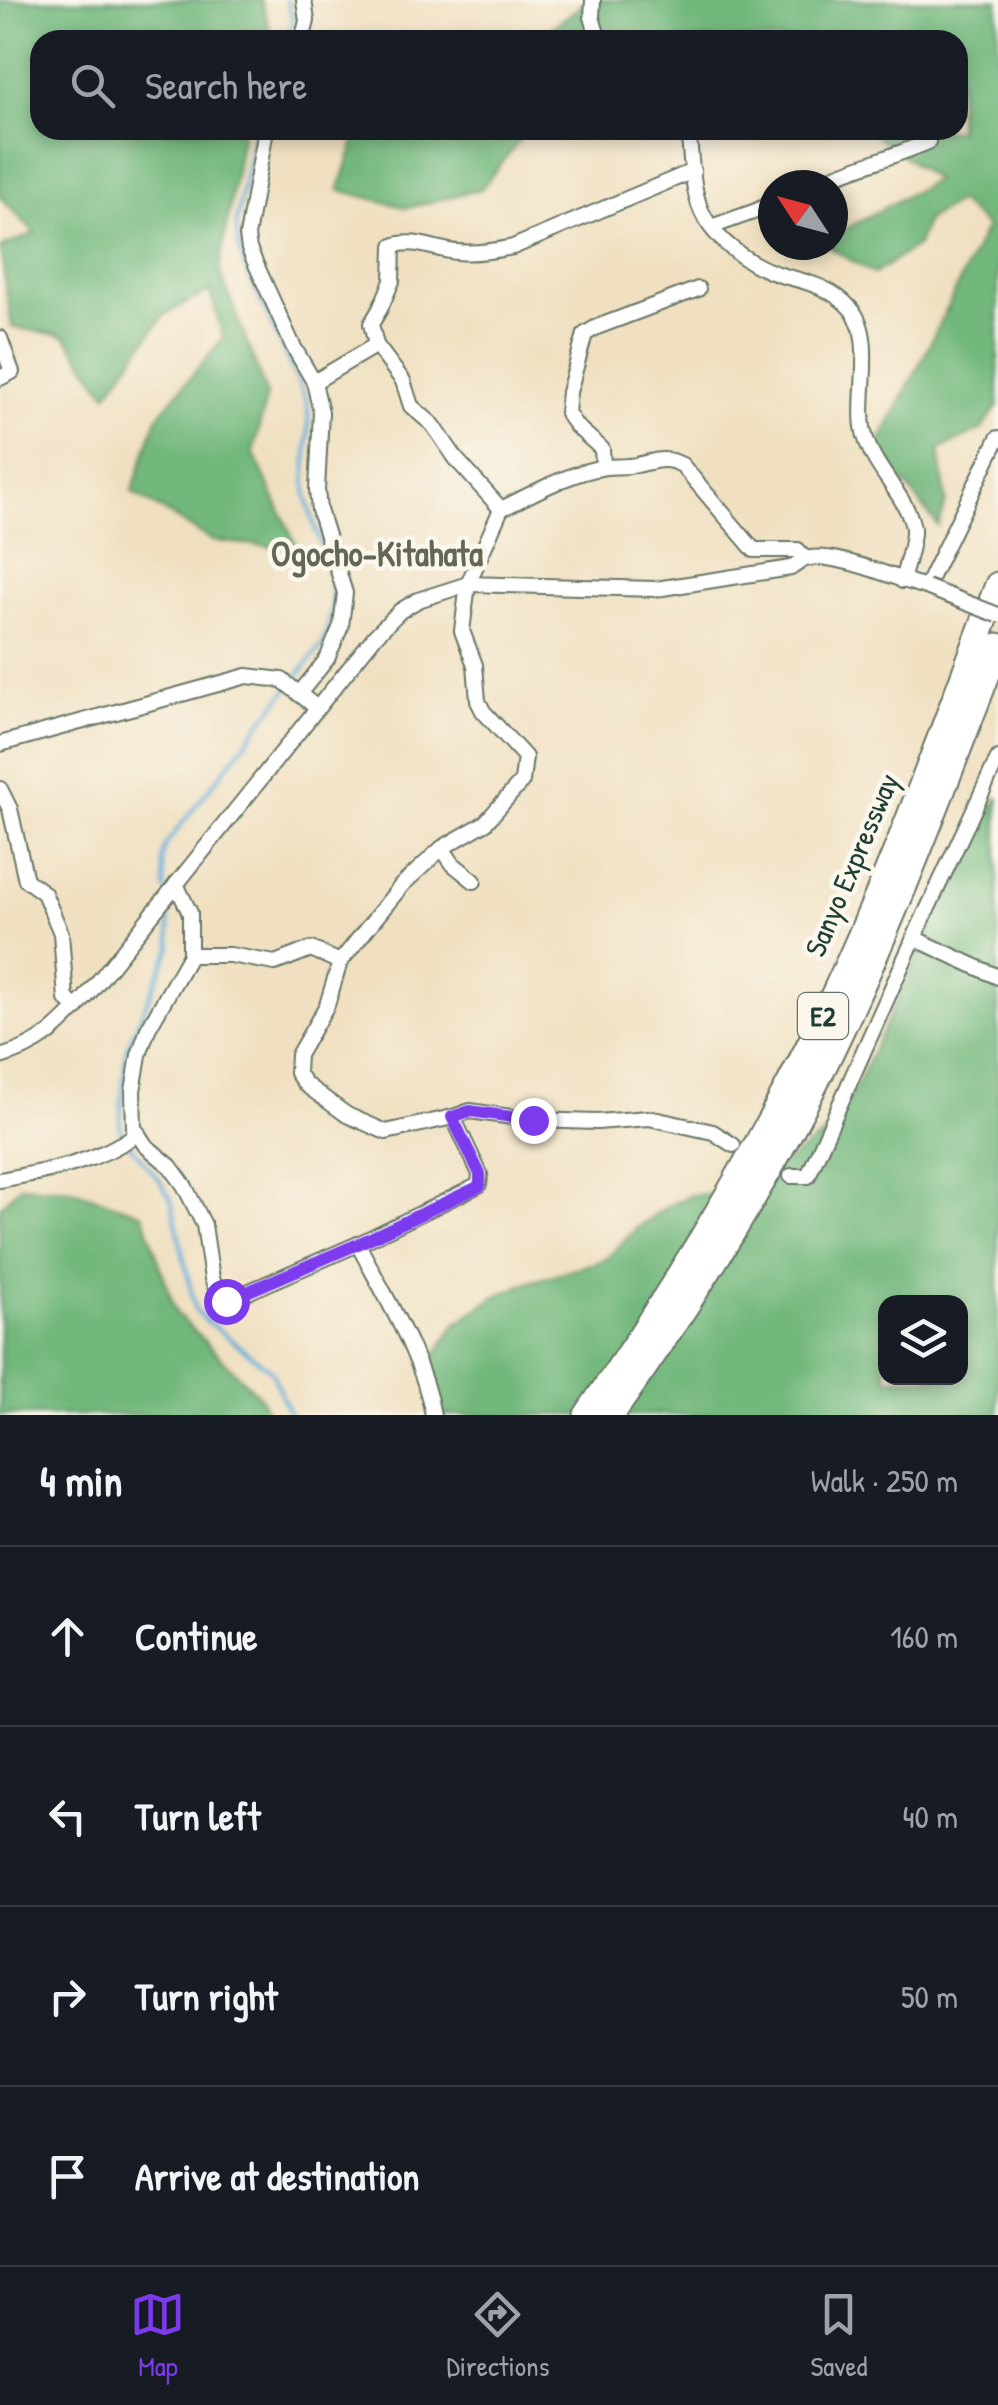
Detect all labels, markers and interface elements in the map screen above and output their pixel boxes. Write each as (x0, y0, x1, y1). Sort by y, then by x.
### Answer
search box (30, 30, 968, 140)
icon: search (65, 58, 120, 113)
text: Search here (145, 59, 307, 111)
north arrow (758, 170, 848, 260)
district label: Ogocho-Kitahata (271, 530, 483, 578)
street label: Sanyo Expressway (795, 767, 908, 962)
road number: E2 (798, 993, 848, 1039)
route end (511, 1098, 557, 1144)
route start (204, 1279, 250, 1325)
map controls (878, 1295, 968, 1385)
button: layers (878, 1295, 968, 1385)
text: 4 min (40, 1452, 122, 1509)
text: Walk · 250 m (811, 1459, 958, 1502)
icon: ahead (40, 1609, 95, 1664)
text: Continue (135, 1610, 257, 1662)
text: 160 m (890, 1615, 958, 1658)
icon: left (40, 1789, 95, 1844)
text: Turn left (135, 1790, 260, 1842)
text: 40 m (903, 1795, 958, 1838)
icon: right (40, 1969, 95, 2024)
text: Turn right (135, 1970, 278, 2022)
text: 50 m (901, 1975, 958, 2018)
icon: arrive (40, 2149, 95, 2204)
text: Arrive at destination (135, 2150, 419, 2202)
tab: Map (130, 2287, 185, 2385)
tab: Directions (446, 2287, 549, 2385)
tab: Saved (810, 2287, 868, 2385)

